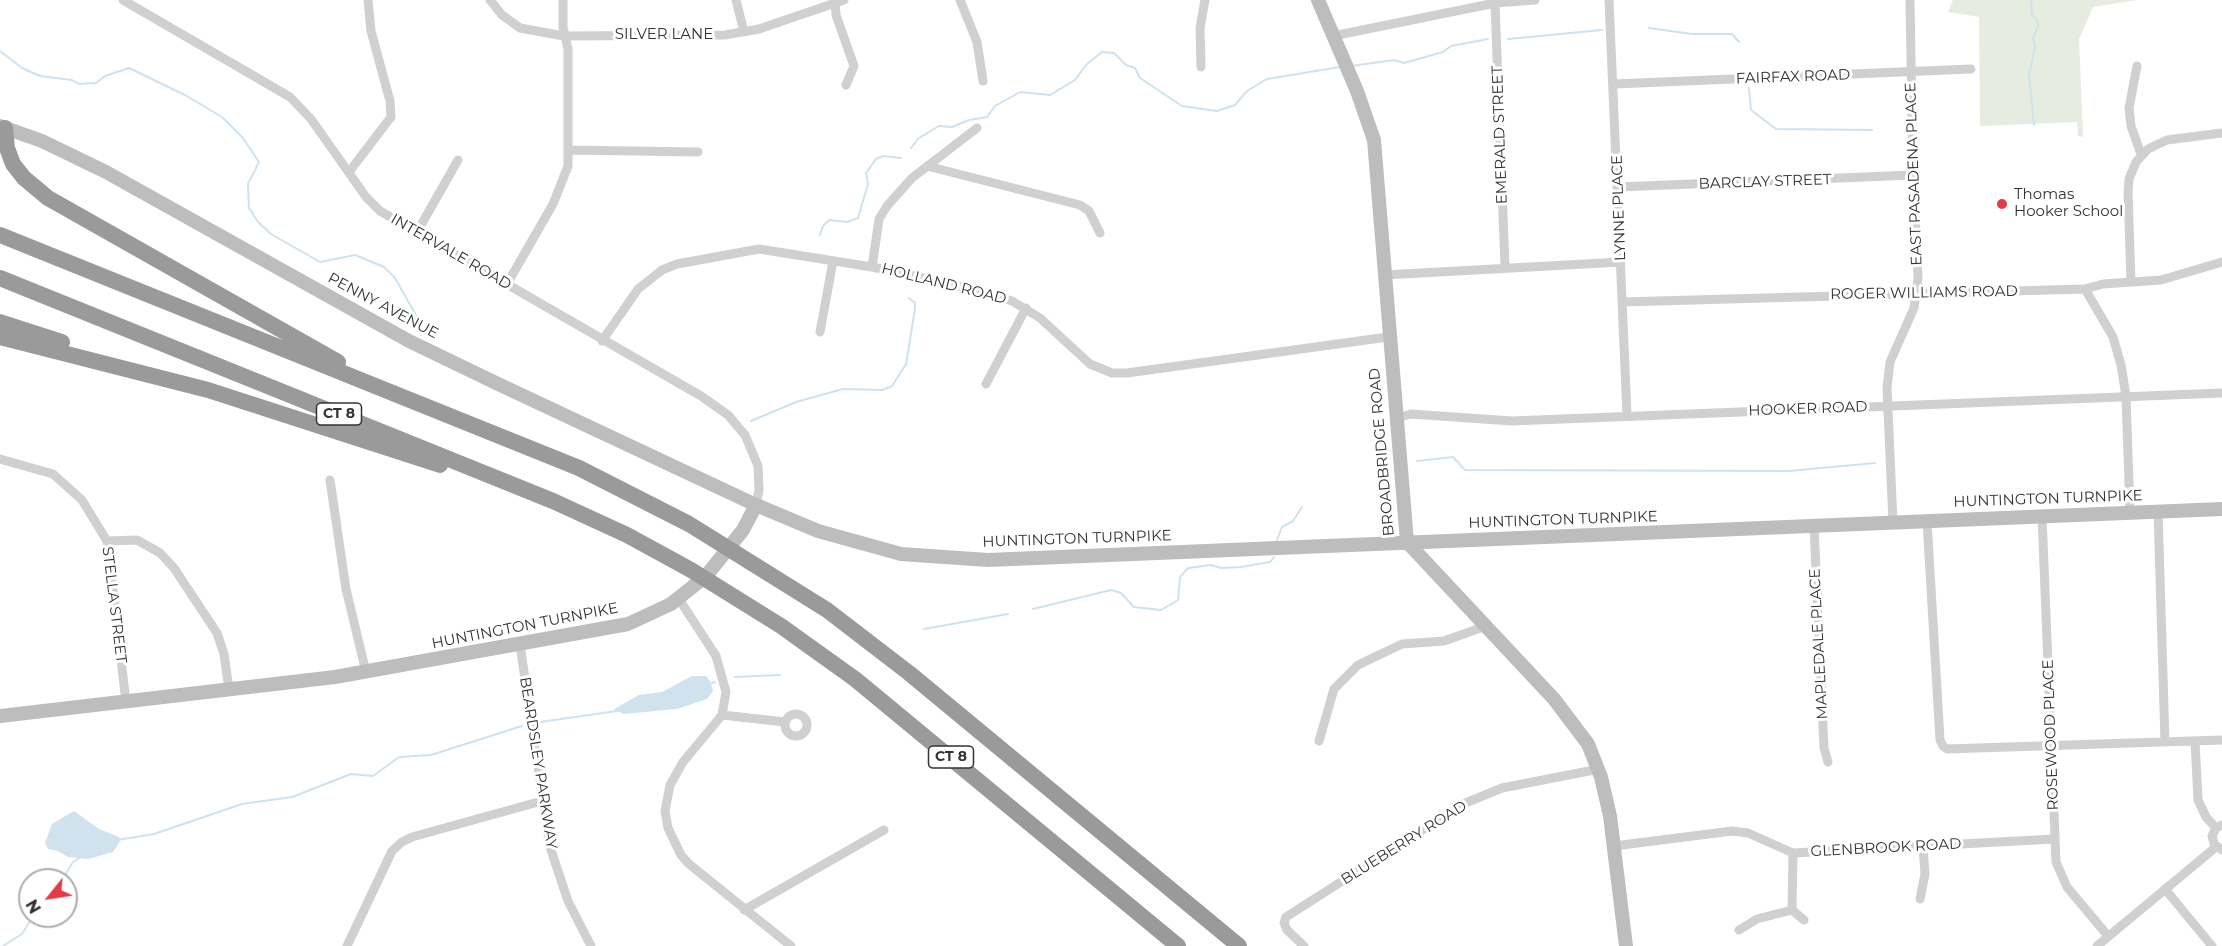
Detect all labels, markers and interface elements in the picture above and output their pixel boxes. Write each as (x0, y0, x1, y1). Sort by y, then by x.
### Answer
street label: SILVER LANE (615, 26, 713, 44)
street label: EMERALD STREET (1489, 66, 1511, 204)
street label: FAIRFAX ROAD (1735, 66, 1851, 88)
street label: EAST PASADENA PLACE (1902, 82, 1926, 266)
street label: LYNNE PLACE (1608, 155, 1630, 261)
street label: BARCLAY STREET (1698, 171, 1832, 193)
place label: Thomas Hooker School (2014, 186, 2123, 221)
marker: Thomas Hooker School (1995, 197, 2009, 211)
street label: INTERVALE ROAD (388, 210, 514, 294)
street label: HOLLAND ROAD (880, 260, 1008, 308)
street label: PENNY AVENUE (325, 269, 441, 343)
street label: ROGER WILLIAMS ROAD (1830, 282, 2018, 304)
street label: BROADBRIDGE ROAD (1366, 367, 1398, 537)
street label: HOOKER ROAD (1748, 398, 1868, 420)
road number: CT 8 (316, 403, 362, 425)
street label: HUNTINGTON TURNPIKE (1953, 487, 2143, 511)
street label: HUNTINGTON TURNPIKE (1468, 508, 1658, 532)
street label: HUNTINGTON TURNPIKE (982, 527, 1172, 551)
street label: STELLA STREET (98, 546, 130, 664)
street label: MAPLEDALE PLACE (1806, 568, 1832, 720)
street label: HUNTINGTON TURNPIKE (430, 599, 620, 653)
street label: ROSEWOOD PLACE (2039, 659, 2063, 811)
street label: BEARDSLEY PARKWAY (515, 676, 561, 850)
road number: CT 8 (928, 746, 974, 768)
street label: BLUEBERRY ROAD (1338, 797, 1470, 889)
street label: GLENBROOK ROAD (1810, 835, 1962, 861)
north arrow (18, 868, 78, 928)
text: N (22, 896, 45, 917)

